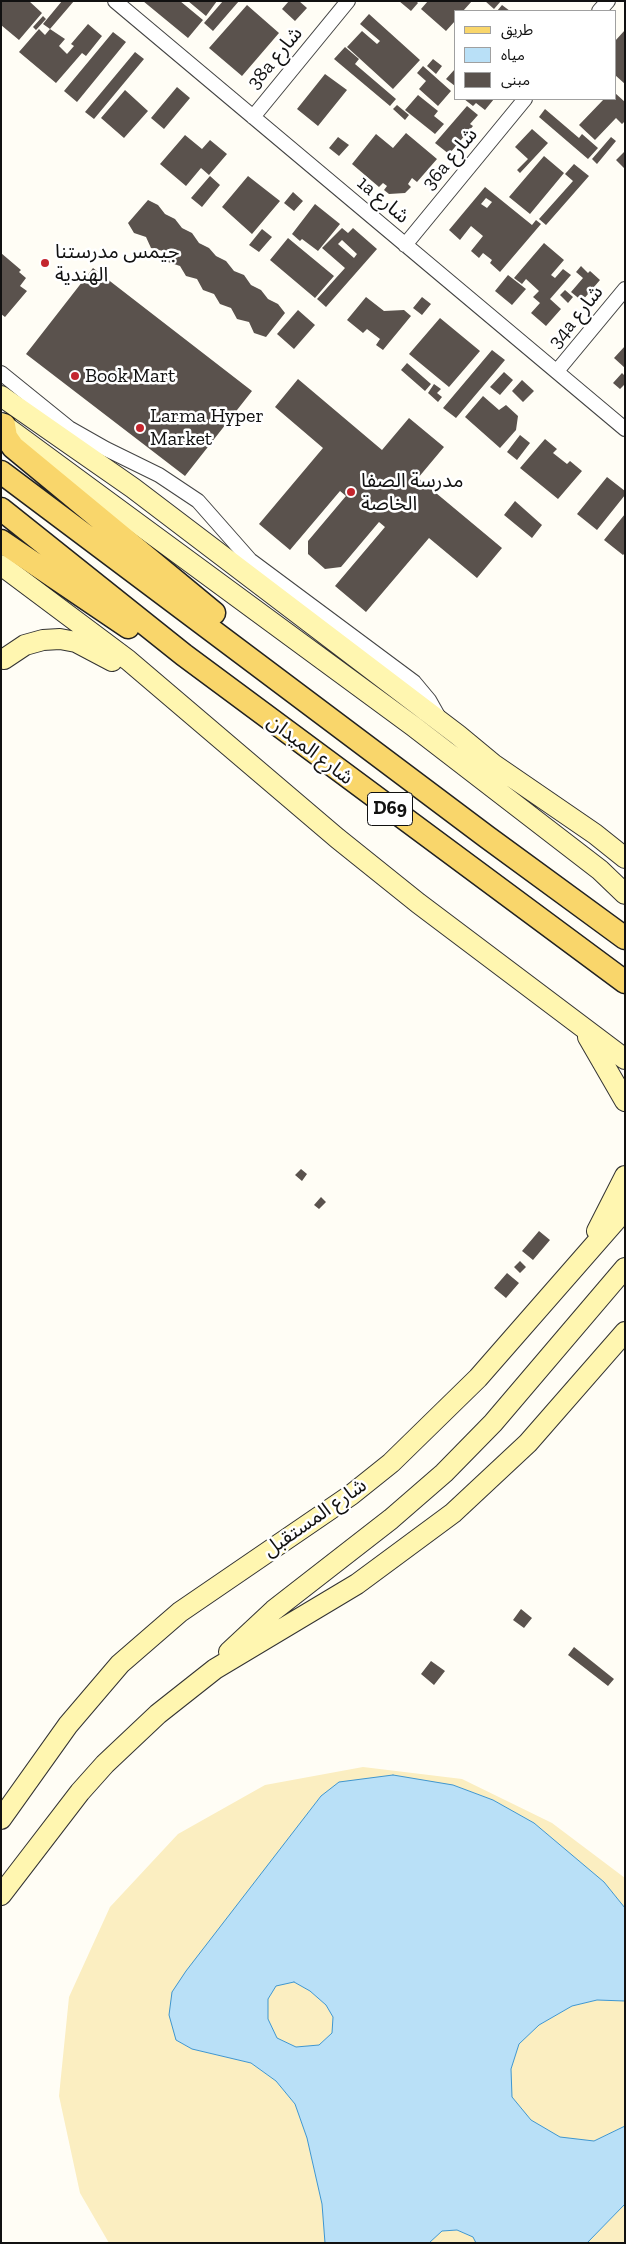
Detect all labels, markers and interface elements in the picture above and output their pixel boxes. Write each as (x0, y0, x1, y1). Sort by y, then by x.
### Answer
legend (454, 10, 616, 100)
text: طريق (501, 21, 533, 39)
street label: 38a شارع (242, 22, 308, 94)
text: مياه (501, 46, 525, 64)
text: مبنى (501, 71, 530, 89)
street label: 36a شارع (417, 123, 483, 195)
street label: 1a شارع (352, 171, 414, 229)
place label: جيمس مدرستنا الهندية (55, 240, 179, 287)
marker: جيمس مدرستنا الهندية (39, 257, 51, 269)
street label: 34a شارع (543, 281, 609, 353)
place label: Book Mart (85, 364, 175, 388)
marker: Book Mart (69, 370, 81, 382)
place label: Larma Hyper Market (150, 404, 264, 451)
marker: Larma Hyper Market (134, 422, 146, 434)
place label: مدرسة الصفا الخاصة (361, 469, 463, 516)
marker: مدرسة الصفا الخاصة (345, 486, 357, 498)
street label: شارع الميدان (262, 710, 358, 790)
road number: D69 (368, 792, 412, 826)
street label: شارع المستقبل (259, 1474, 371, 1562)

